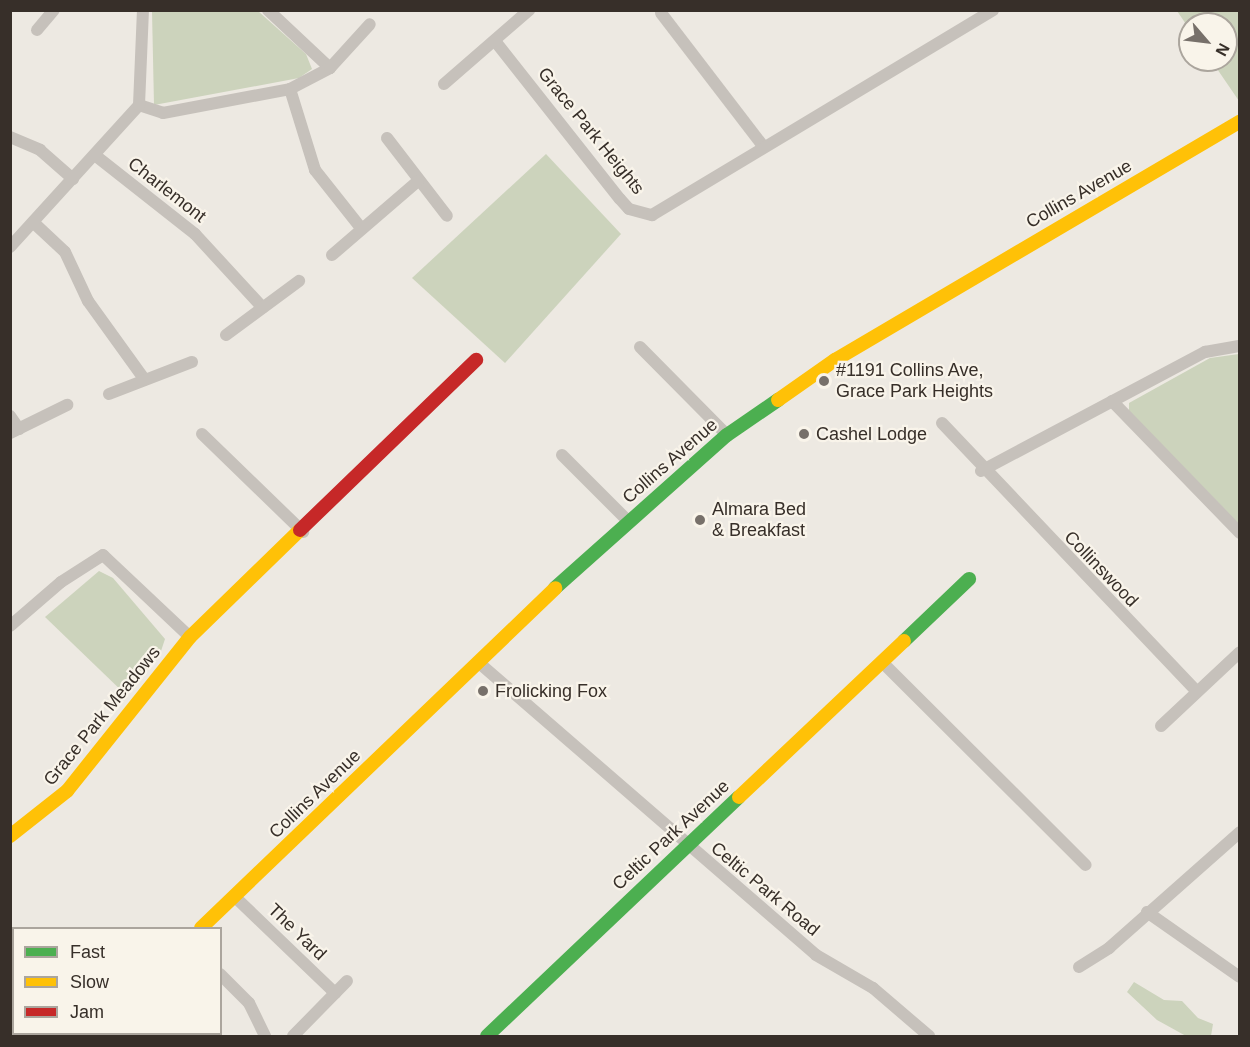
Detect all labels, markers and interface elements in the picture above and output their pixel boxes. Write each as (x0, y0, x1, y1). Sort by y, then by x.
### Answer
north arrow (1178, 12, 1238, 72)
text: N (1212, 41, 1233, 59)
street label: Grace Park Heights (533, 63, 649, 199)
street label: Charlemont (124, 153, 210, 227)
street label: Collins Avenue (1022, 155, 1136, 233)
place label: #1191 Collins Ave, Grace Park Heights (836, 360, 993, 403)
marker: #1191 Collins Ave, Grace Park Heights (817, 374, 831, 388)
street label: Collins Avenue (618, 414, 722, 508)
place label: Cashel Lodge (816, 423, 927, 445)
marker: Cashel Lodge (797, 427, 811, 441)
place label: Almara Bed & Breakfast (712, 499, 806, 542)
marker: Almara Bed & Breakfast (693, 513, 707, 527)
street label: Collinswood (1060, 527, 1142, 611)
street label: Grace Park Meadows (39, 642, 165, 790)
place label: Frolicking Fox (495, 680, 607, 702)
marker: Frolicking Fox (476, 684, 490, 698)
street label: Collins Avenue (264, 745, 366, 843)
street label: Celtic Park Avenue (608, 775, 734, 895)
street label: Celtic Park Road (706, 837, 824, 941)
street label: The Yard (263, 899, 331, 965)
legend (12, 927, 222, 1035)
text: Fast (70, 942, 105, 962)
text: Slow (70, 972, 109, 992)
text: Jam (70, 1002, 104, 1022)

